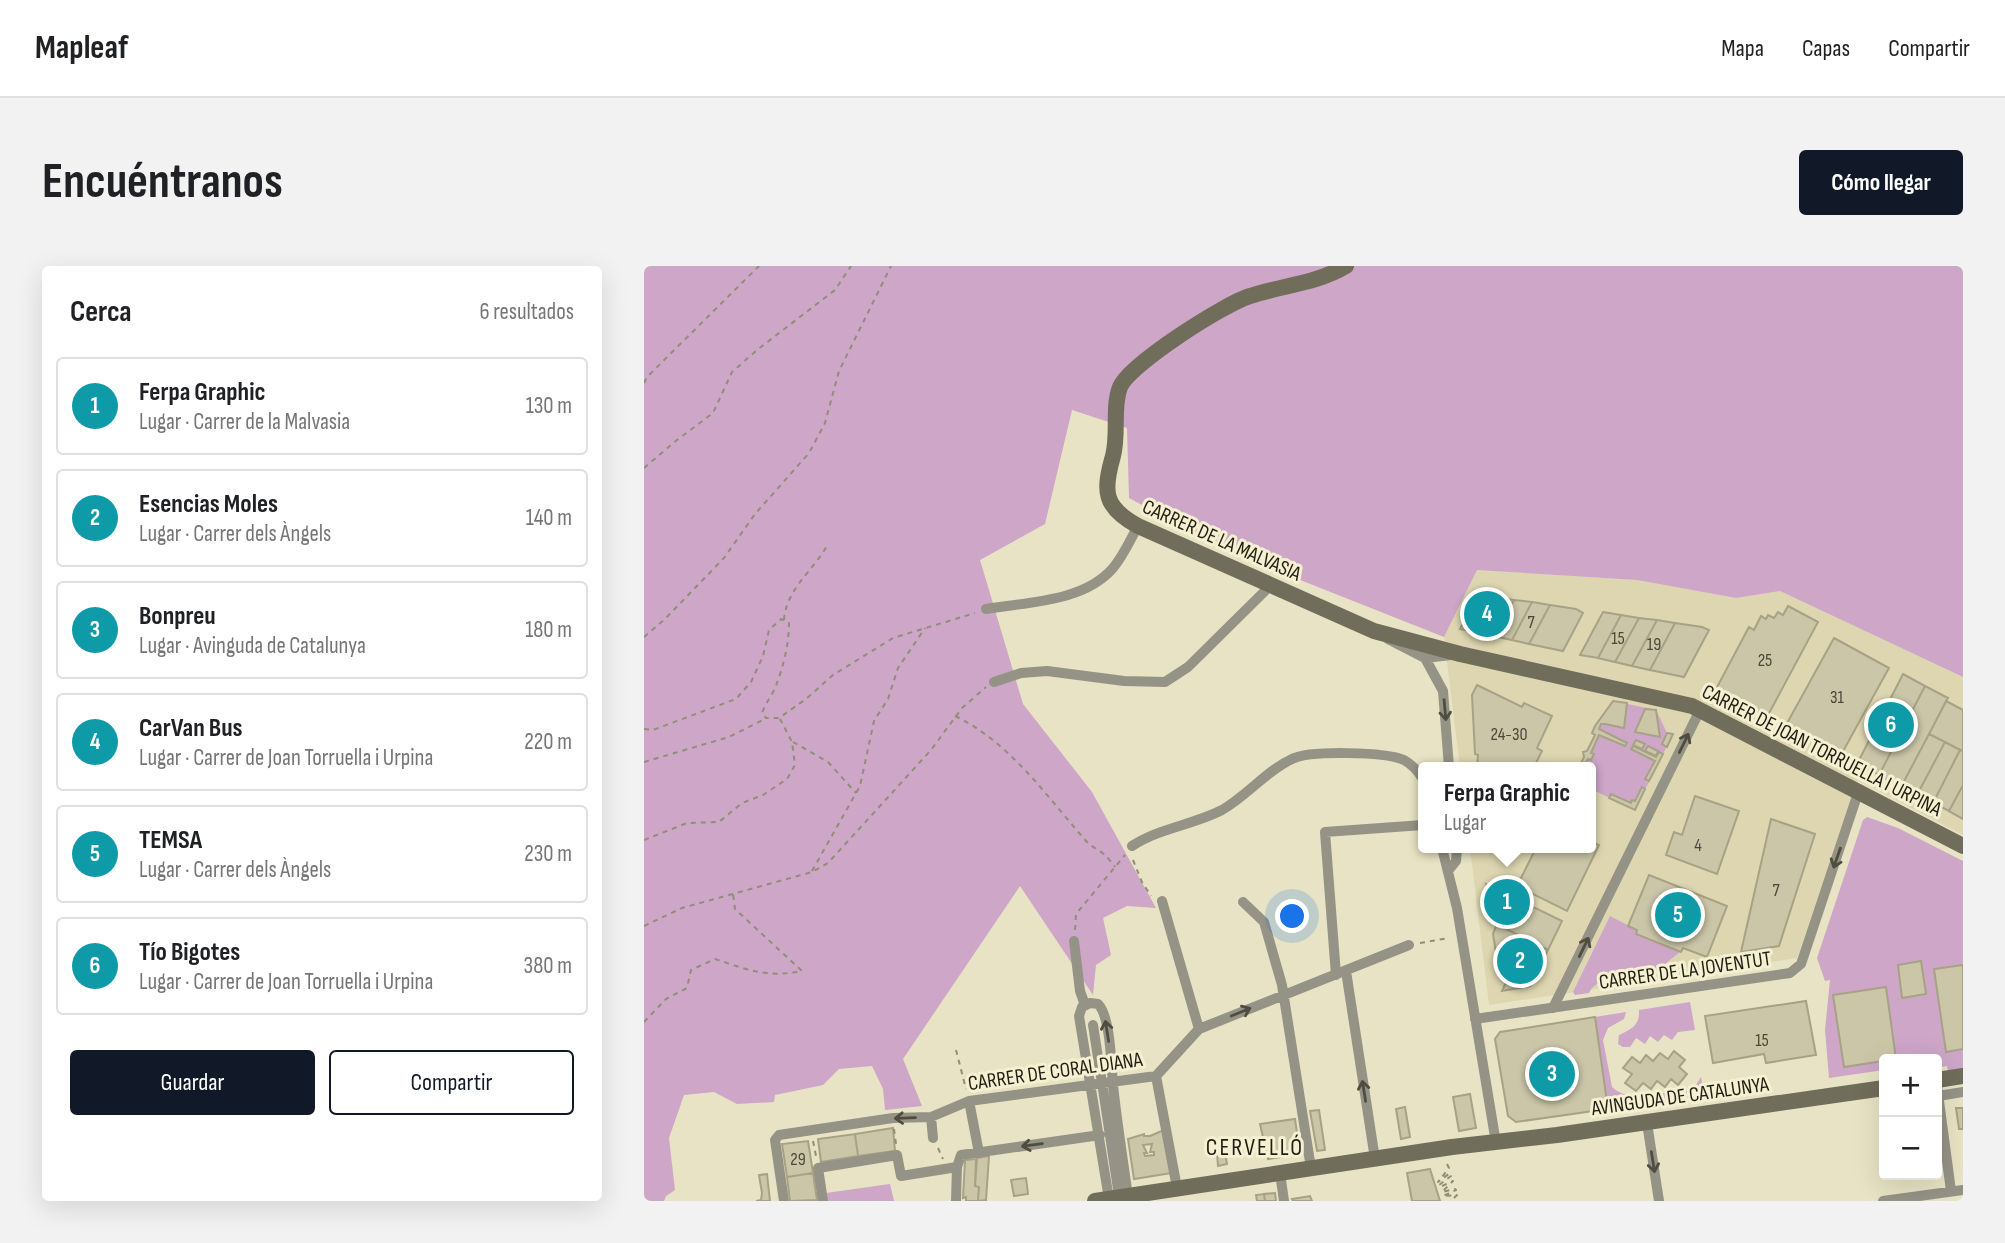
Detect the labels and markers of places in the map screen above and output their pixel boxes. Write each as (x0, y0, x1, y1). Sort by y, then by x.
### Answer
pin: 4 (1464, 588, 1510, 640)
pin: 6 (1868, 699, 1914, 751)
pin: 1 (1484, 876, 1530, 928)
pin: 5 (1655, 889, 1701, 941)
pin: 2 (1497, 935, 1543, 987)
pin: 3 (1529, 1048, 1575, 1100)

